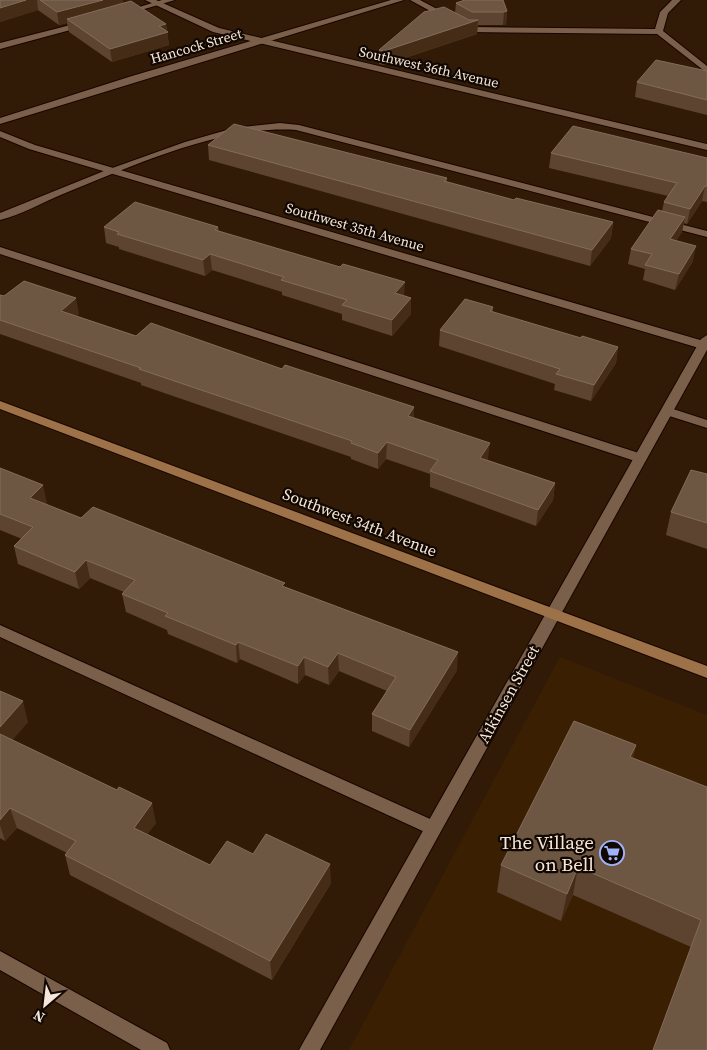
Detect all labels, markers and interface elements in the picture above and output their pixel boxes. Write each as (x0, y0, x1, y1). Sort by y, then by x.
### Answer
street label: Hancock Street (148, 23, 245, 69)
street label: Southwest 36th Avenue (357, 41, 501, 93)
street label: Southwest 35th Avenue (283, 198, 427, 256)
street label: Southwest 34th Avenue (280, 482, 440, 562)
street label: Atkinsen Street (472, 640, 544, 747)
place label: The Village on Bell (500, 829, 594, 877)
supermarket icon: The Village on Bell (599, 840, 625, 866)
north arrow (20, 980, 70, 1030)
text: N (30, 1005, 48, 1028)

